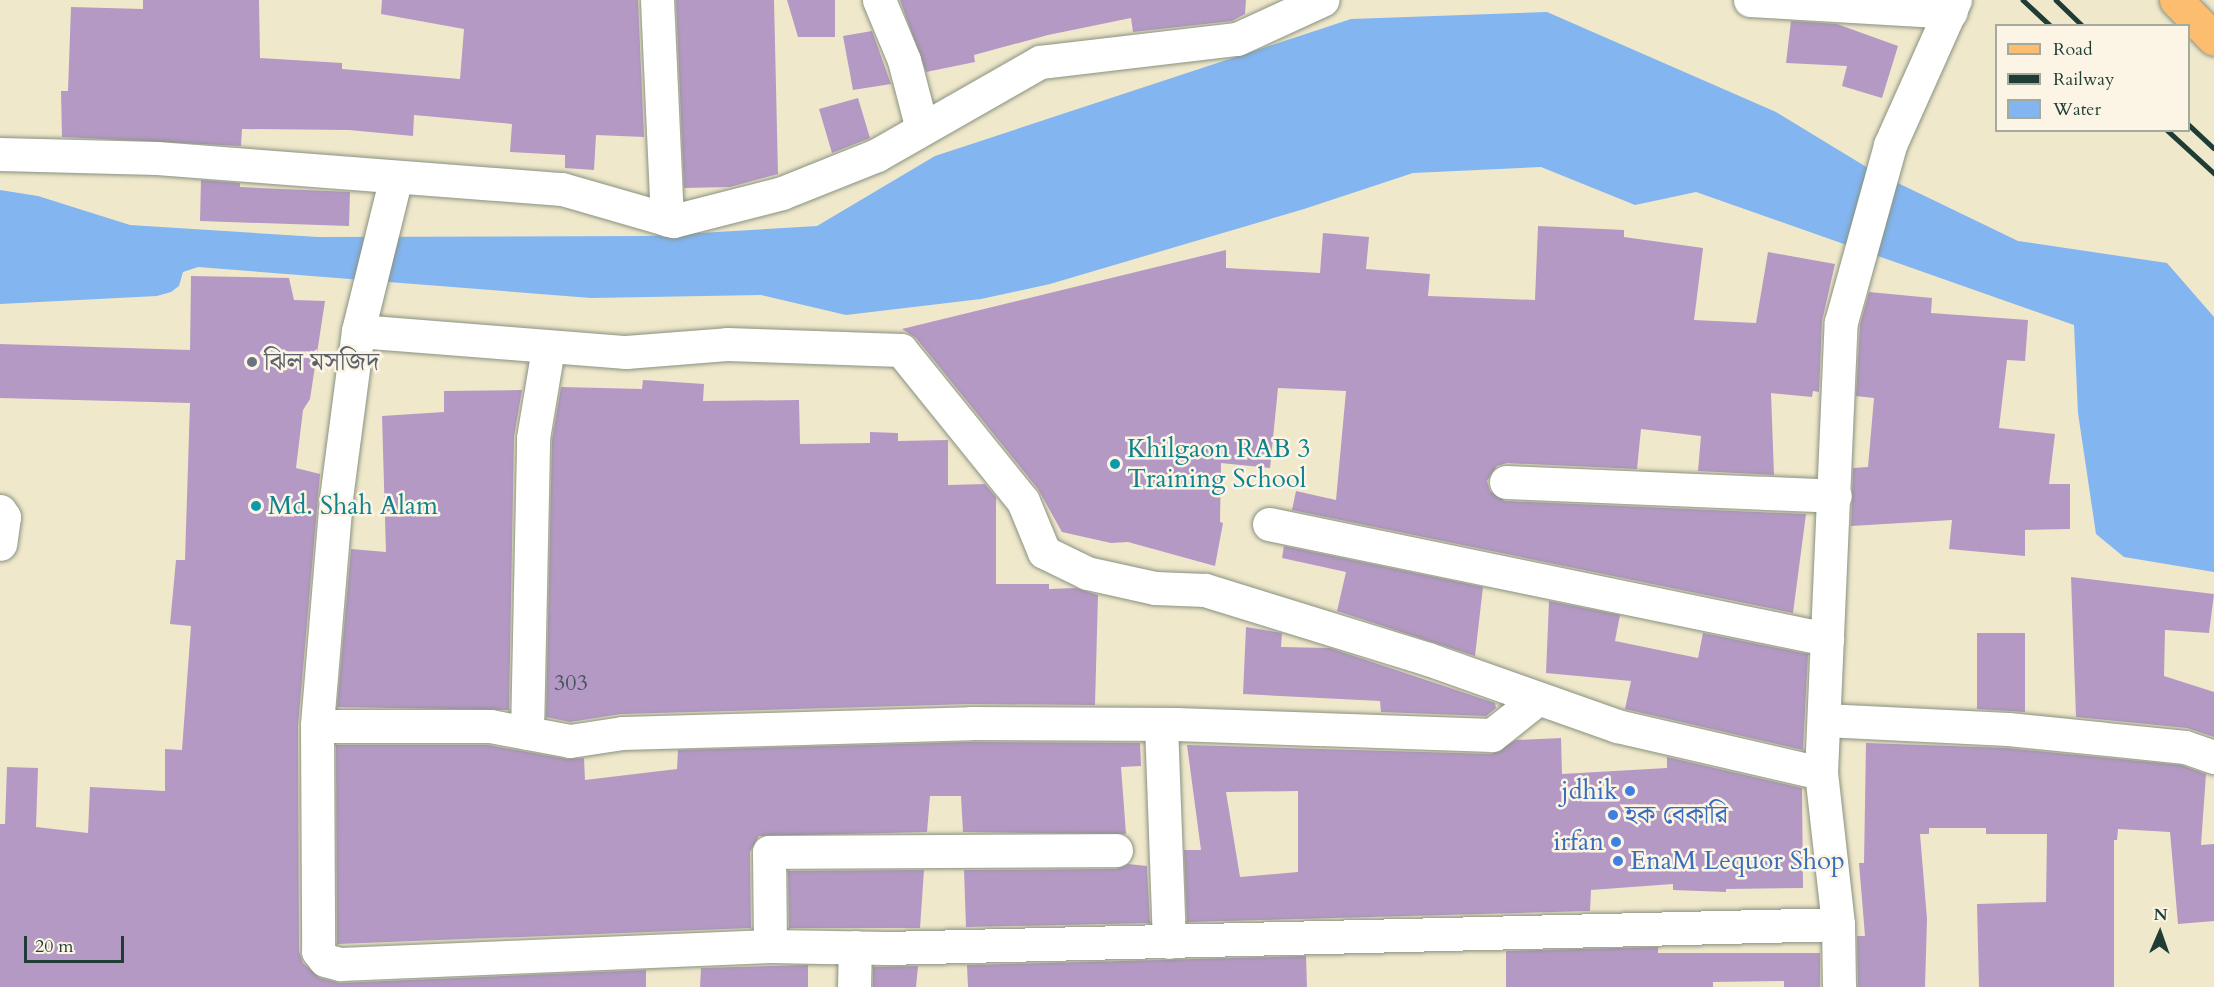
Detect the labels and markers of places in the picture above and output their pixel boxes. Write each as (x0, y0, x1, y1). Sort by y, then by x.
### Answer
place label: ঝিল মসজিদ (264, 346, 379, 378)
marker: ঝিল মসজিদ (245, 355, 259, 369)
place label: Khilgaon RAB 3 Training School (1127, 433, 1311, 494)
marker: Khilgaon RAB 3 Training School (1108, 457, 1122, 471)
place label: Md. Shah Alam (268, 490, 438, 522)
marker: Md. Shah Alam (249, 499, 263, 513)
place label: jdhik (1561, 775, 1618, 807)
marker: jdhik (1623, 784, 1637, 798)
place label: হক বেকারি (1625, 799, 1728, 831)
marker: হক বেকারি (1606, 808, 1620, 822)
place label: irfan (1553, 826, 1604, 858)
marker: irfan (1609, 835, 1623, 849)
place label: EnaM Lequor Shop (1630, 845, 1845, 877)
marker: EnaM Lequor Shop (1611, 854, 1625, 868)

